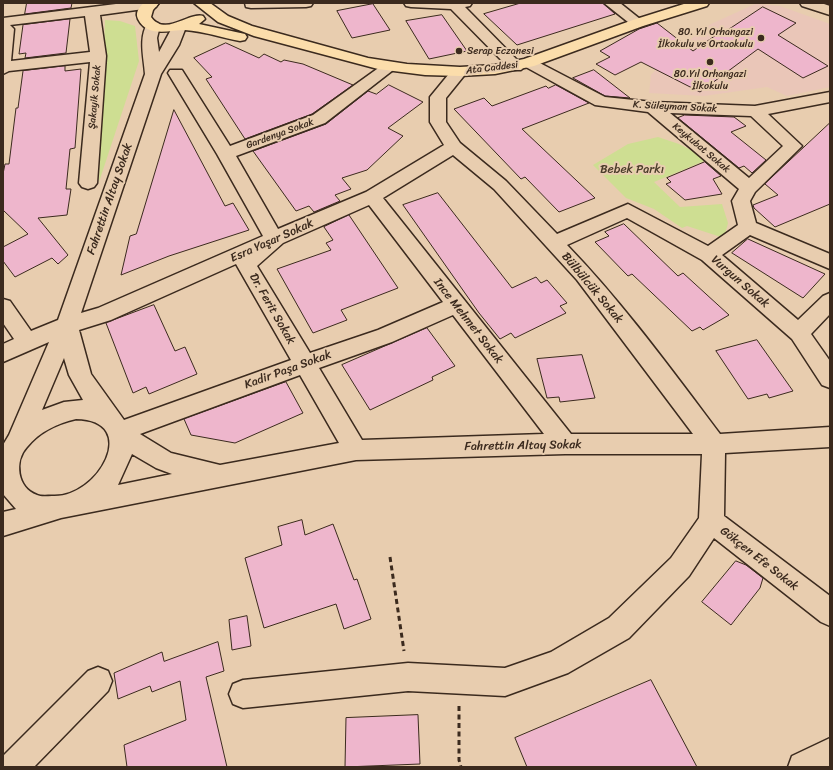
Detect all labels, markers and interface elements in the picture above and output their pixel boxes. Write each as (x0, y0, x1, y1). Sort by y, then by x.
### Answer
place label: 80. Yıl Orhangazi İlkokulu ve Ortaokulu (658, 26, 753, 50)
marker: 80. Yıl Orhangazi İlkokulu ve Ortaokulu (756, 33, 766, 43)
place label: Serap Eczanesi (467, 45, 534, 57)
marker: Serap Eczanesi (454, 46, 464, 56)
marker: 80.Yıl Orhangazi İlkokulu (705, 57, 715, 67)
street label: Ata Caddesi (465, 59, 519, 77)
street label: Şakayik Sokak (86, 64, 104, 130)
place label: 80.Yıl Orhangazi İlkokulu (674, 68, 746, 92)
street label: K. Süleyman Sokak (633, 99, 717, 115)
street label: Gardenya Sokak (245, 116, 315, 152)
street label: Keykubat Sokak (670, 120, 732, 176)
street label: Fahrettin Altay Sokak (84, 141, 136, 257)
park label: Bebek Parkı (600, 163, 664, 177)
street label: Esra Yaşar Sokak (228, 216, 316, 266)
street label: Bülbülcük Sokak (558, 250, 626, 326)
street label: Vurgun Sokak (708, 253, 772, 311)
street label: Dr. Ferit Sokak (246, 271, 298, 347)
street label: Ince Mehmet Sokak (430, 275, 506, 367)
street label: Kadir Paşa Sokak (243, 348, 333, 392)
street label: Fahrettin Altay Sokak (464, 438, 582, 454)
street label: Gökçen Efe Sokak (717, 524, 801, 594)

